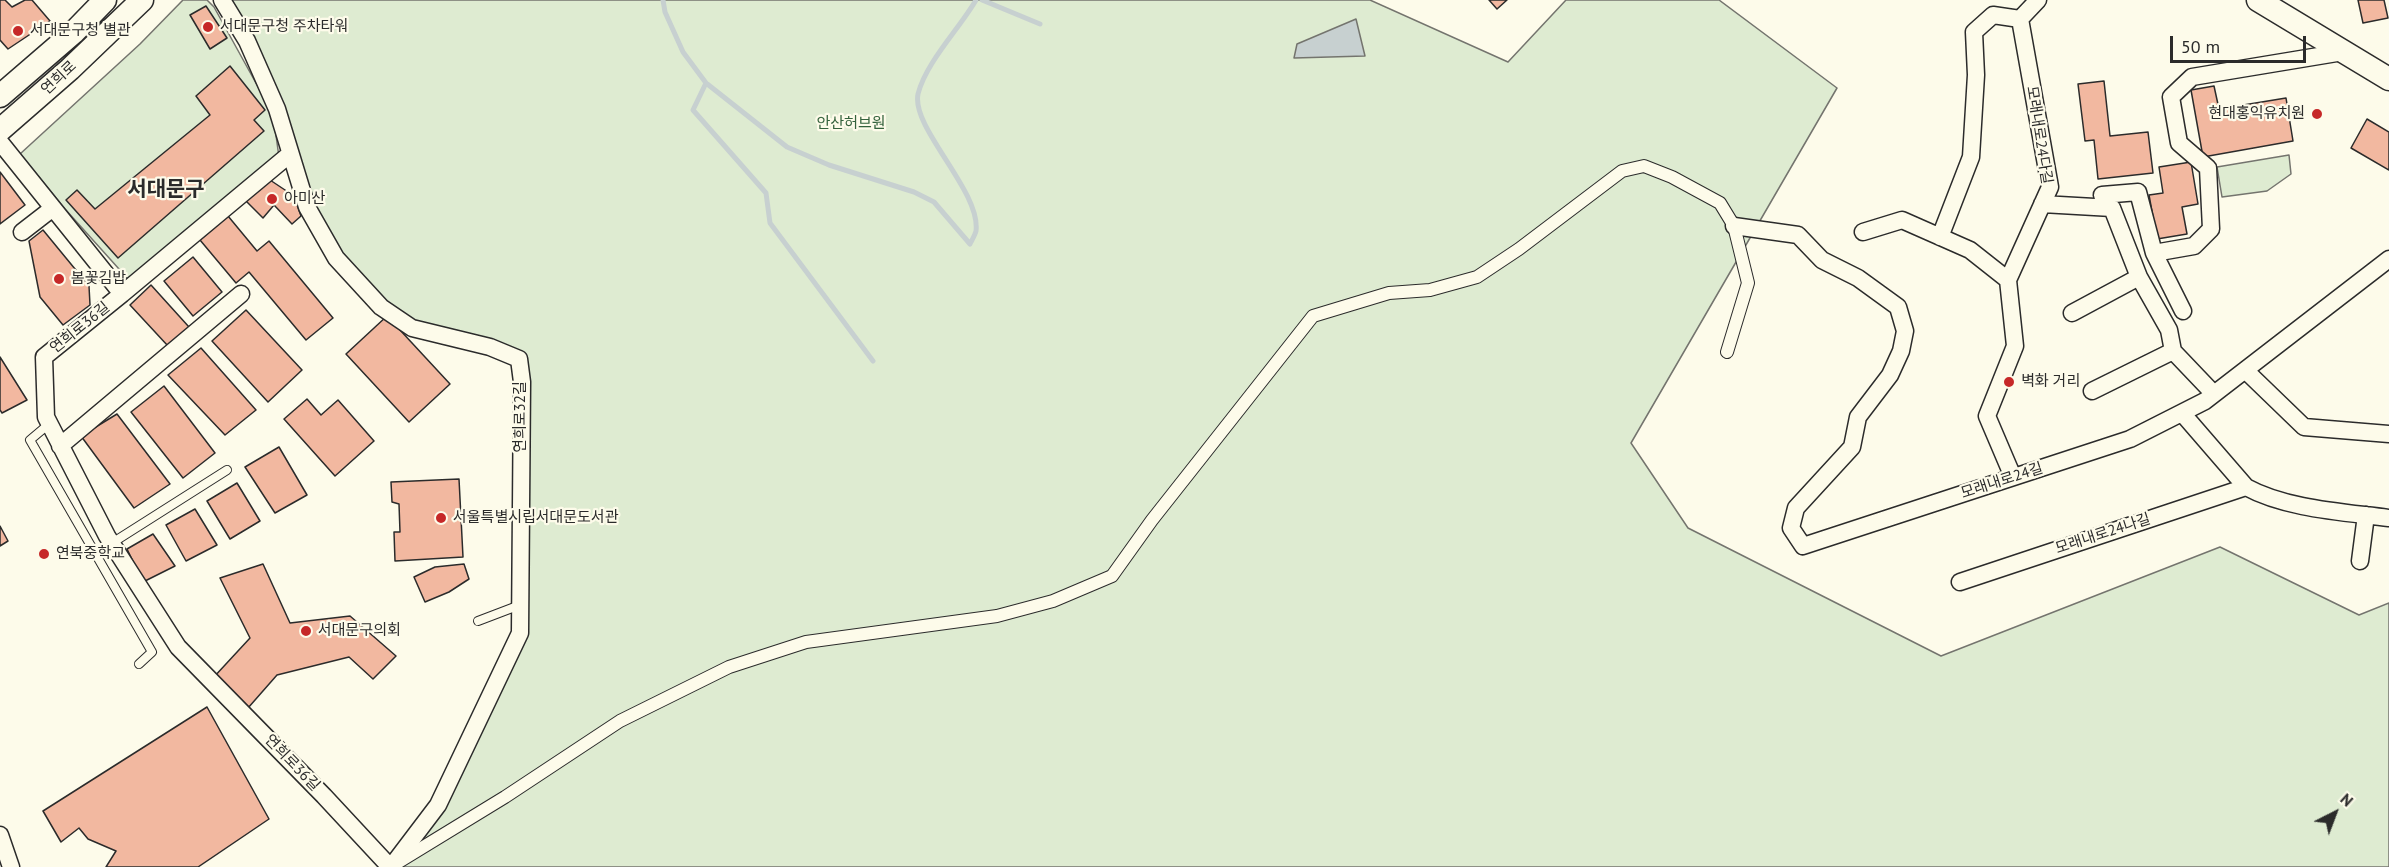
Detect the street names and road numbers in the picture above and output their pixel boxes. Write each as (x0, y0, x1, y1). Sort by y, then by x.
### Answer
street label: 연희로 (38, 57, 80, 99)
street label: 모래내로24다길 (2022, 85, 2056, 185)
street label: 연희로36길 (47, 298, 113, 358)
street label: 연희로32길 (512, 381, 530, 453)
street label: 모래내로24길 (1959, 459, 2045, 503)
street label: 모래내로24나길 (2053, 510, 2153, 558)
street label: 연희로36길 (261, 731, 323, 795)

